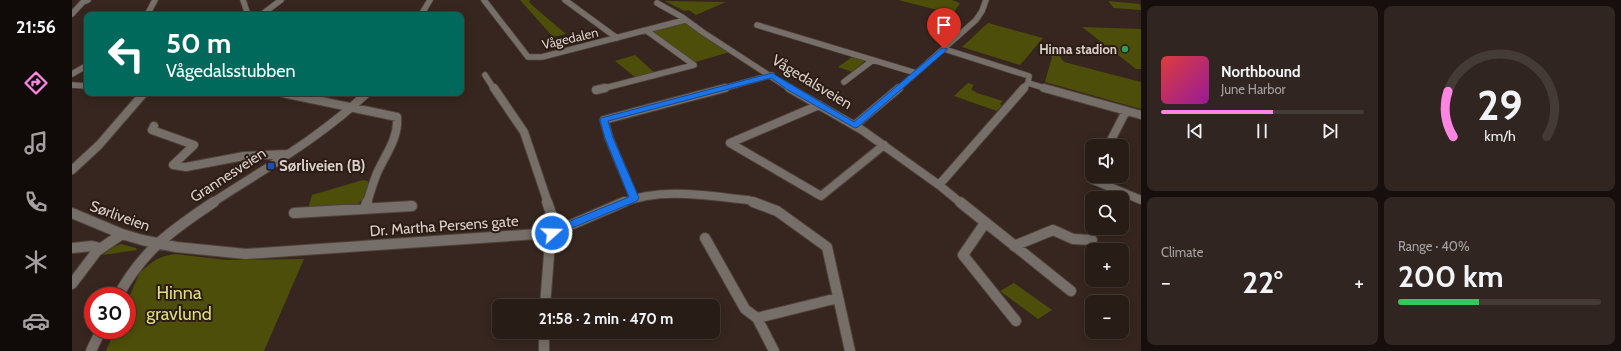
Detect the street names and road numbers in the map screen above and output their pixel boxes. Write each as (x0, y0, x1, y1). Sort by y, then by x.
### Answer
street label: Vågedalen (540, 24, 600, 52)
street label: Vågedalsveien (769, 51, 855, 113)
street label: Grannesveien (187, 144, 269, 206)
street label: Sørliveien (87, 197, 153, 235)
street label: Dr. Martha Persens gate (369, 212, 519, 240)

